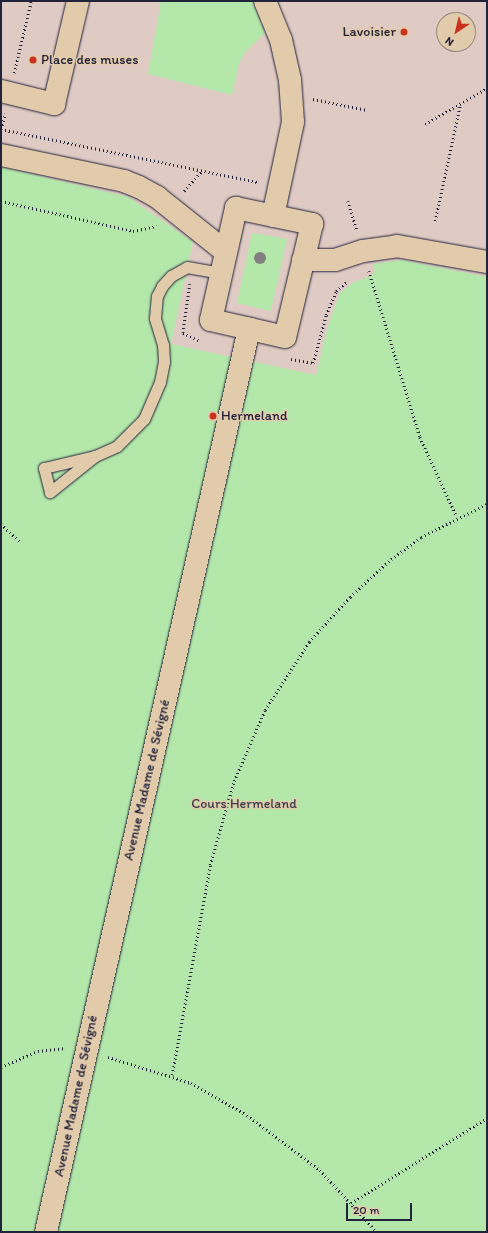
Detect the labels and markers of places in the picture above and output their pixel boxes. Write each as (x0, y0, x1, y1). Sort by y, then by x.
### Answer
place label: Lavoisier (343, 24, 396, 40)
marker: Lavoisier (399, 27, 409, 37)
place label: Place des muses (41, 52, 139, 68)
marker: Place des muses (28, 55, 38, 65)
place label: Hermeland (221, 408, 287, 424)
marker: Hermeland (208, 411, 218, 421)

